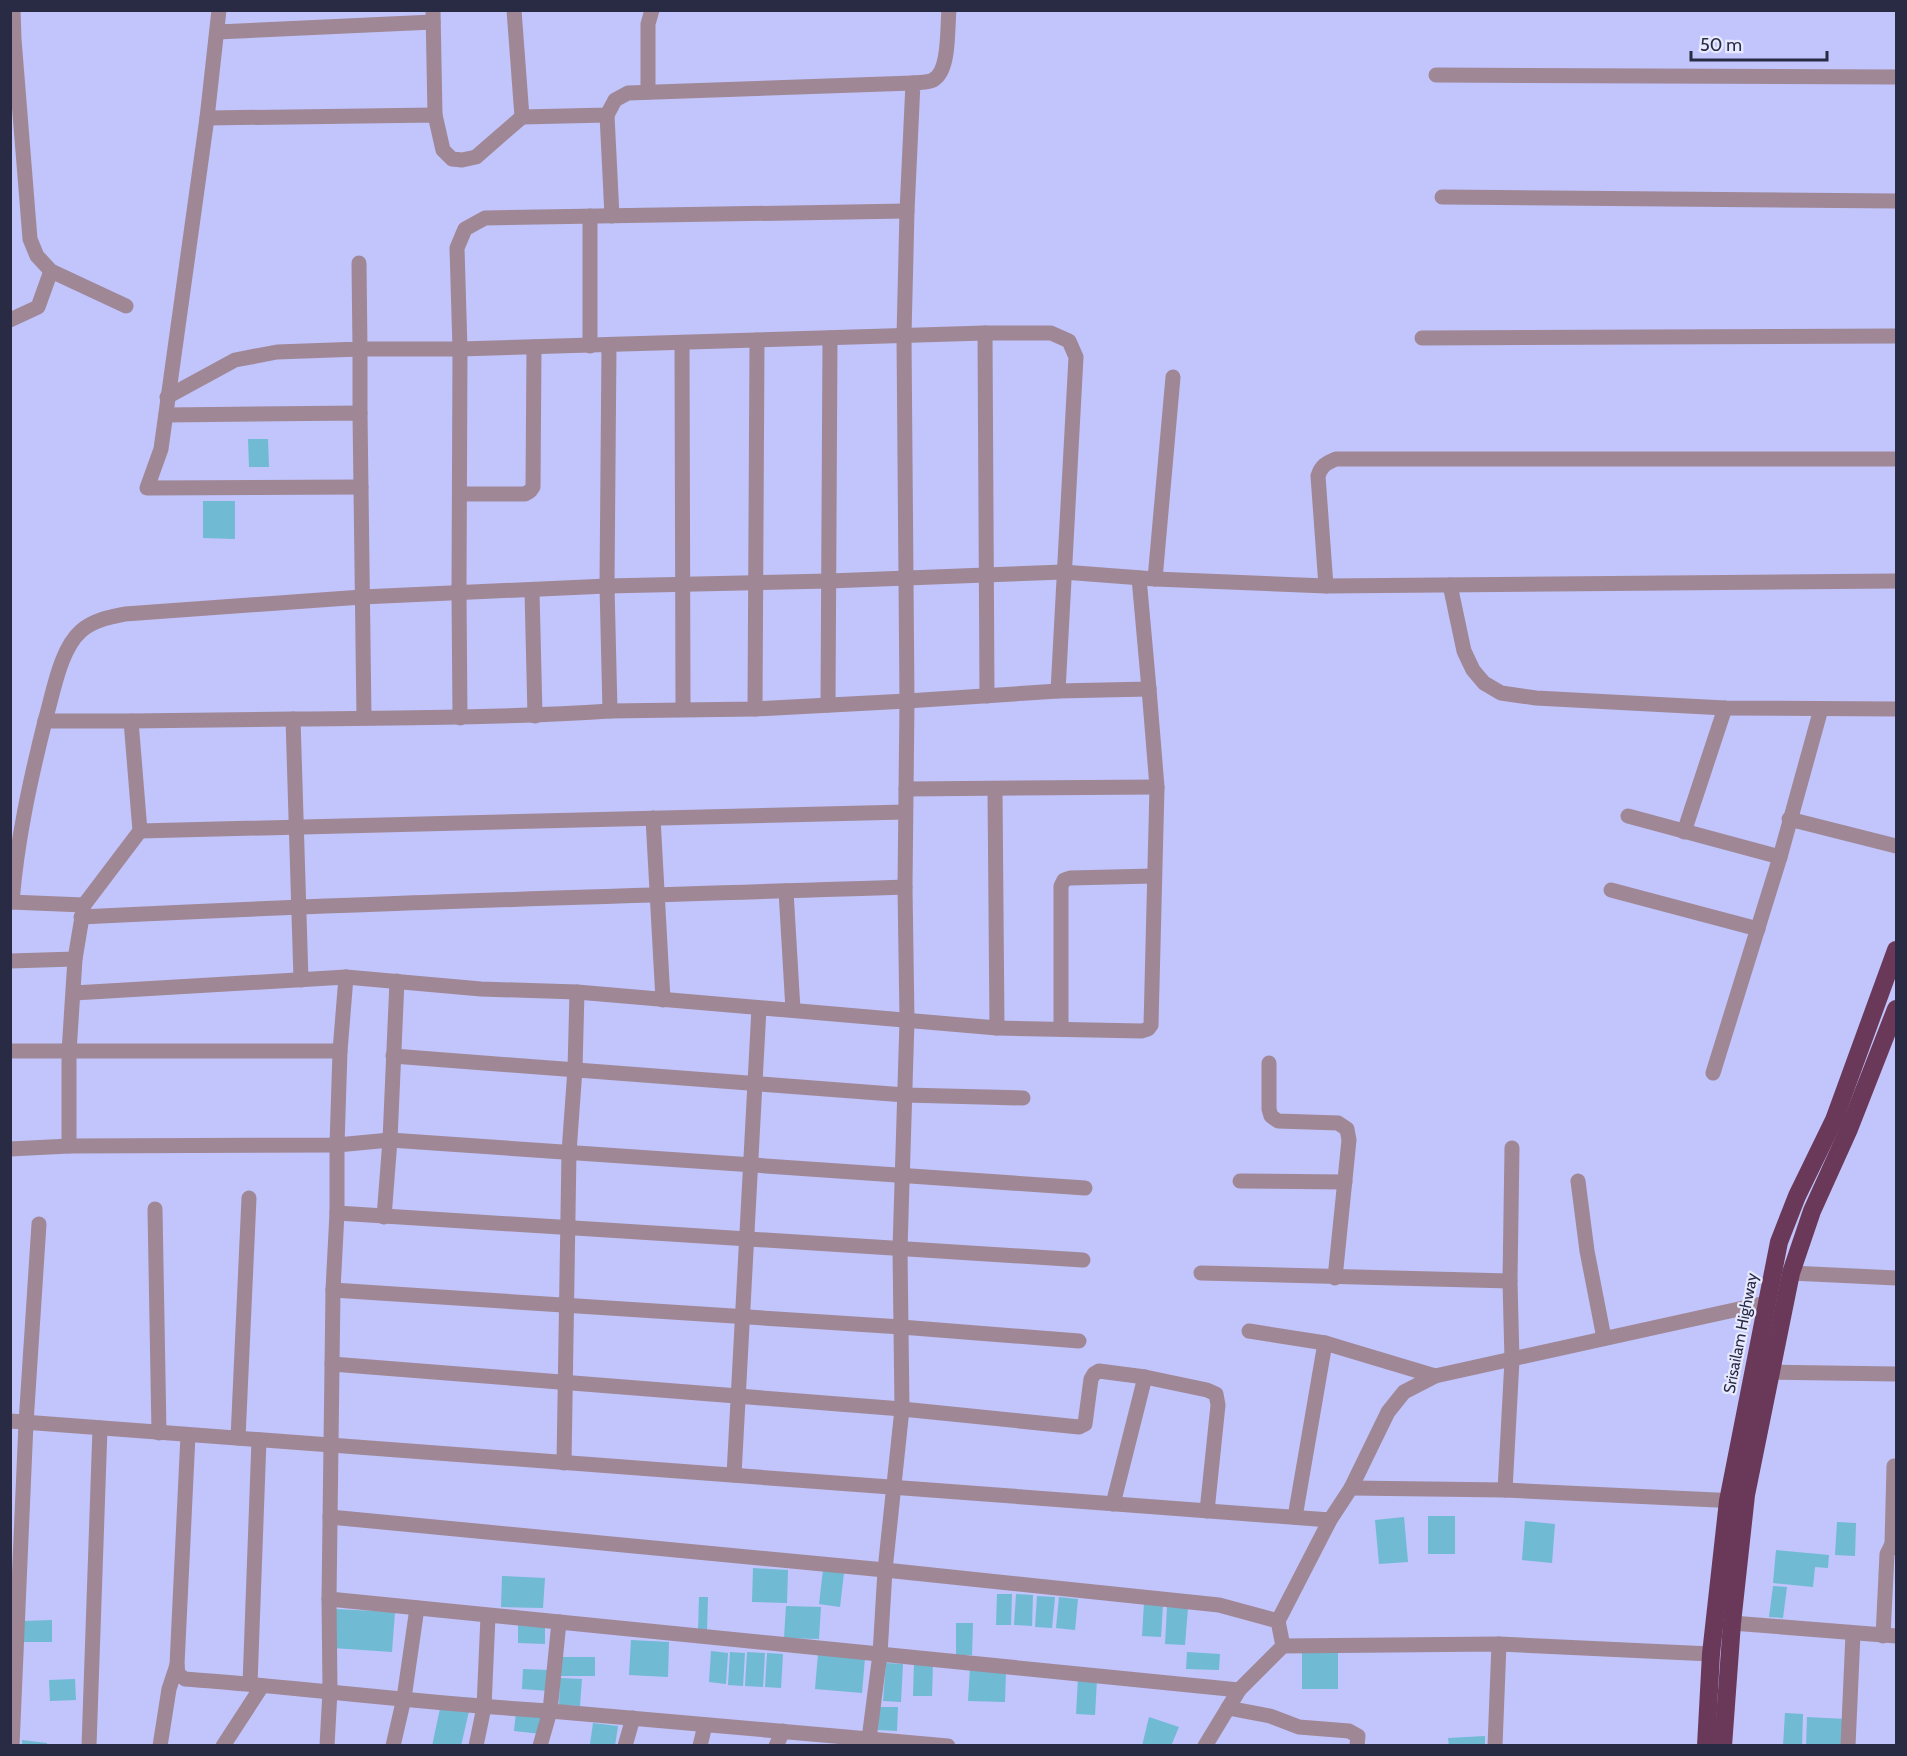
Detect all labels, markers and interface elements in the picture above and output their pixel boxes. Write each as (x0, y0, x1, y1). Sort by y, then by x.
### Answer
scale bar (1691, 24, 1828, 62)
text: 50 m (1700, 34, 1742, 56)
street label: Srisailam Highway (1719, 1271, 1762, 1395)

